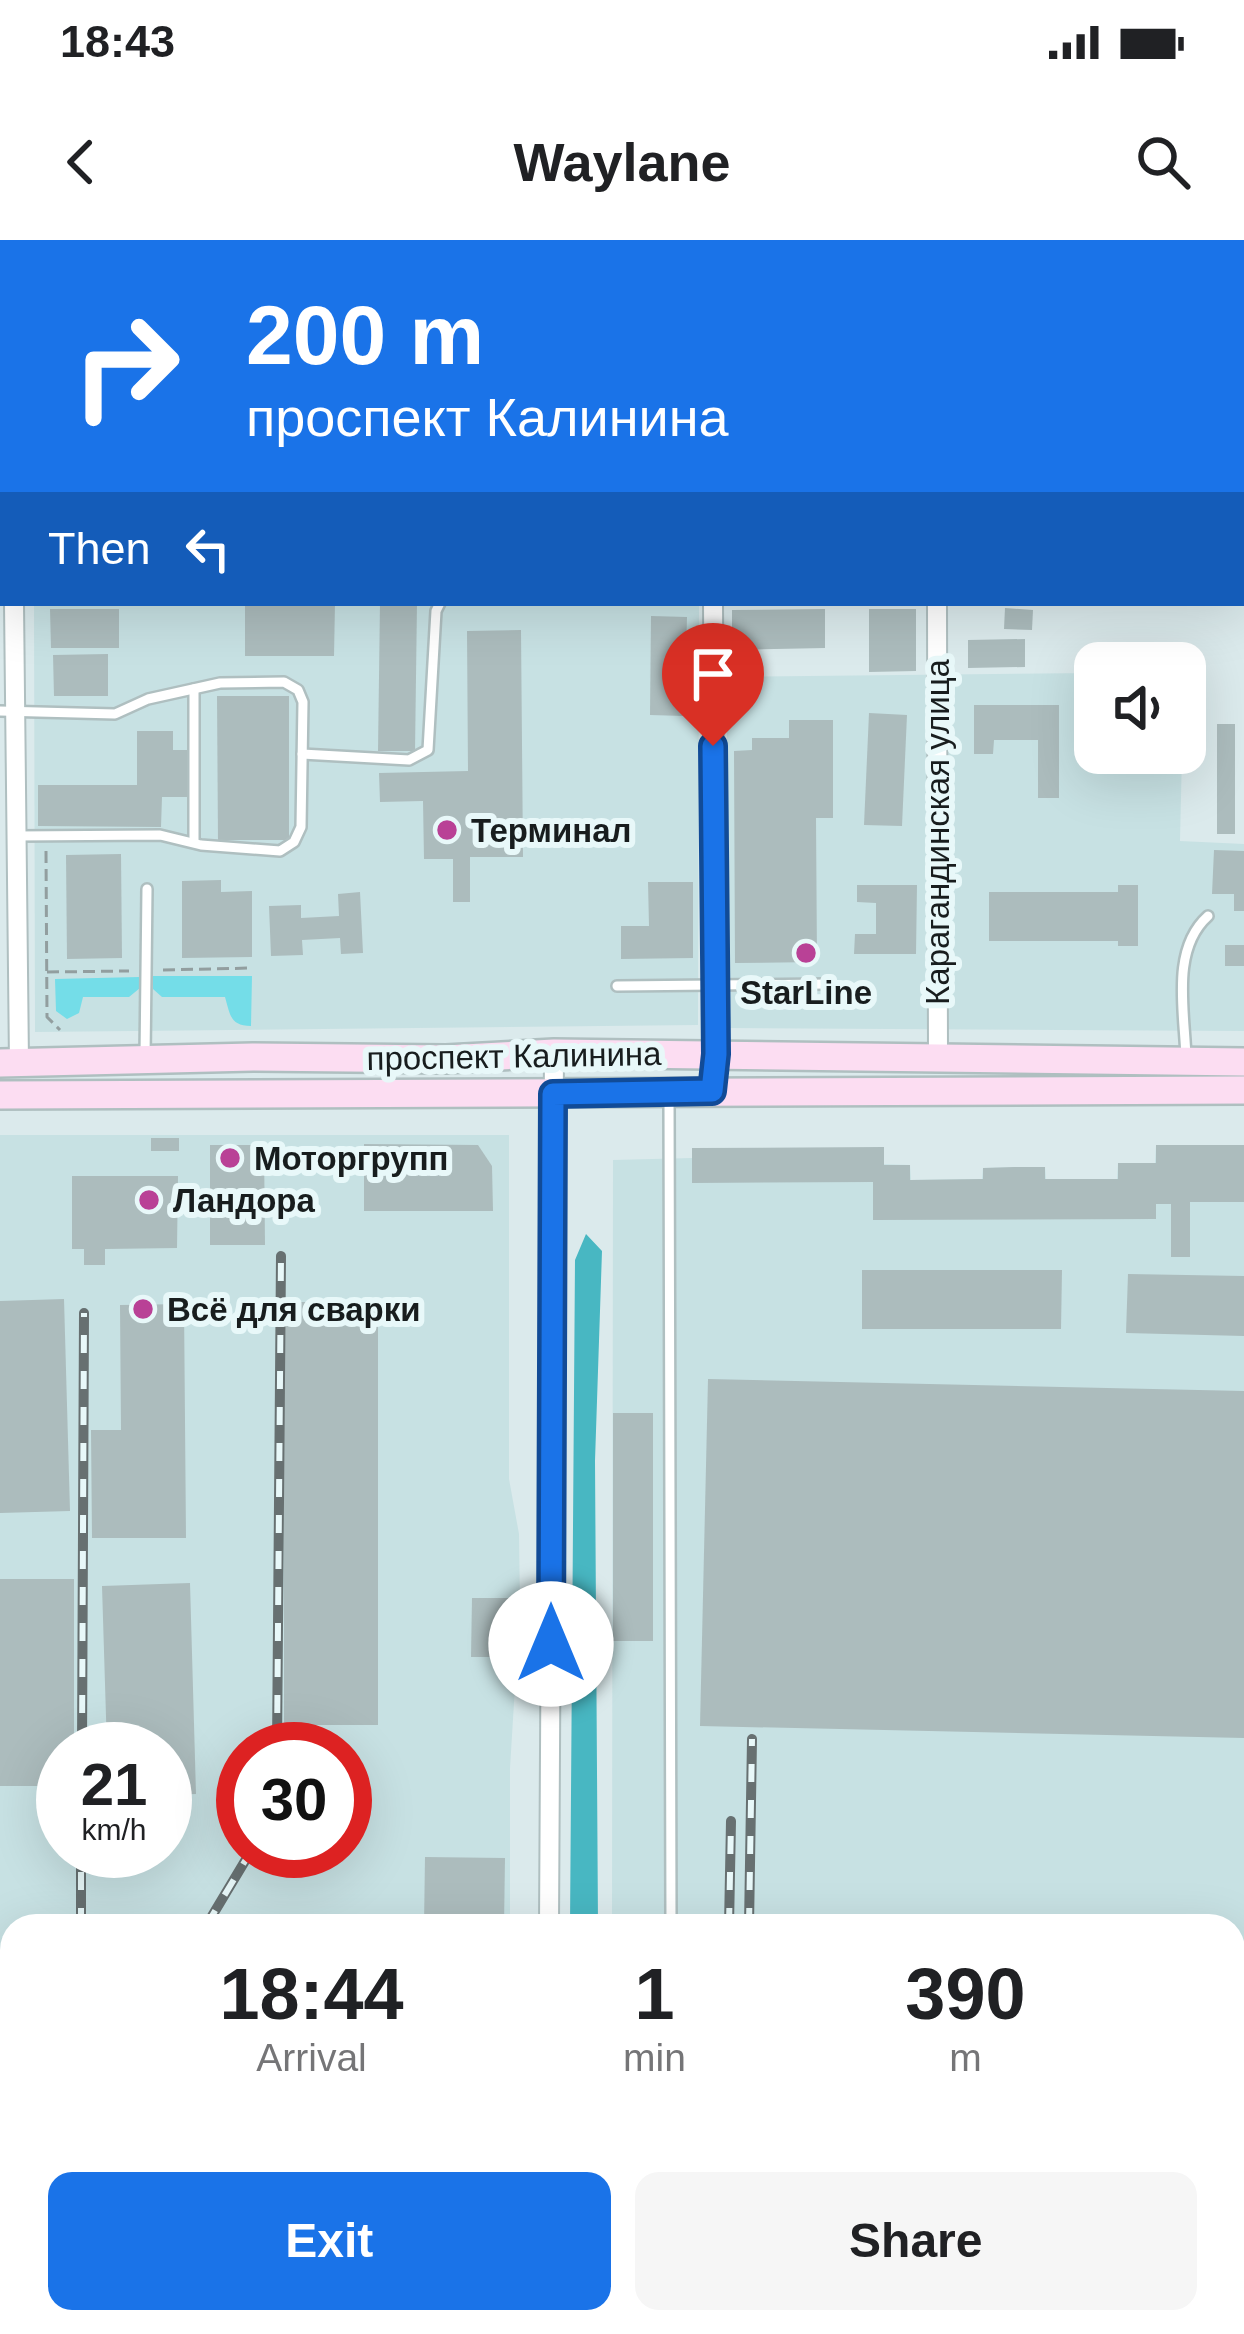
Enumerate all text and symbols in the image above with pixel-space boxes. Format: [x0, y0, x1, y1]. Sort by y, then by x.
text: 18:43 [60, 16, 175, 67]
icon: back [48, 129, 114, 195]
icon: search [1130, 129, 1196, 195]
text: Waylane [513, 132, 731, 192]
icon: right [48, 288, 204, 444]
text: 200 m [246, 288, 484, 382]
text: проспект Калинина [246, 387, 729, 447]
icon: left [175, 516, 241, 582]
text: Then [48, 523, 151, 574]
pin [662, 623, 764, 746]
icon: arrive [680, 641, 746, 707]
map controls [1074, 642, 1206, 774]
button: sound [1074, 642, 1206, 774]
street label: Карагандинская улица [919, 658, 956, 1005]
place label: Терминал [471, 812, 632, 849]
marker: Терминал [434, 817, 460, 843]
marker: StarLine [793, 940, 819, 966]
place label: StarLine [740, 974, 872, 1011]
street label: проспект Калинина [366, 1035, 662, 1077]
place label: Моторгрупп [254, 1140, 449, 1177]
marker: Моторгрупп [217, 1145, 243, 1171]
place label: Ландора [173, 1182, 316, 1219]
marker: Ландора [136, 1187, 162, 1213]
place label: Всё для сварки [167, 1291, 421, 1328]
marker: Всё для сварки [130, 1296, 156, 1322]
position arrow [488, 1581, 614, 1707]
speed limit sign: 30 [216, 1722, 372, 1878]
text: 21 [81, 1751, 147, 1818]
text: km/h [81, 1813, 147, 1846]
text: 18:44 [219, 1954, 404, 2034]
text: 1 [634, 1954, 675, 2034]
text: 390 [905, 1954, 1026, 2034]
text: Arrival [256, 2036, 367, 2079]
text: min [623, 2036, 686, 2079]
text: m [949, 2036, 982, 2079]
button: Exit [48, 2172, 611, 2310]
button: Share [635, 2172, 1197, 2310]

